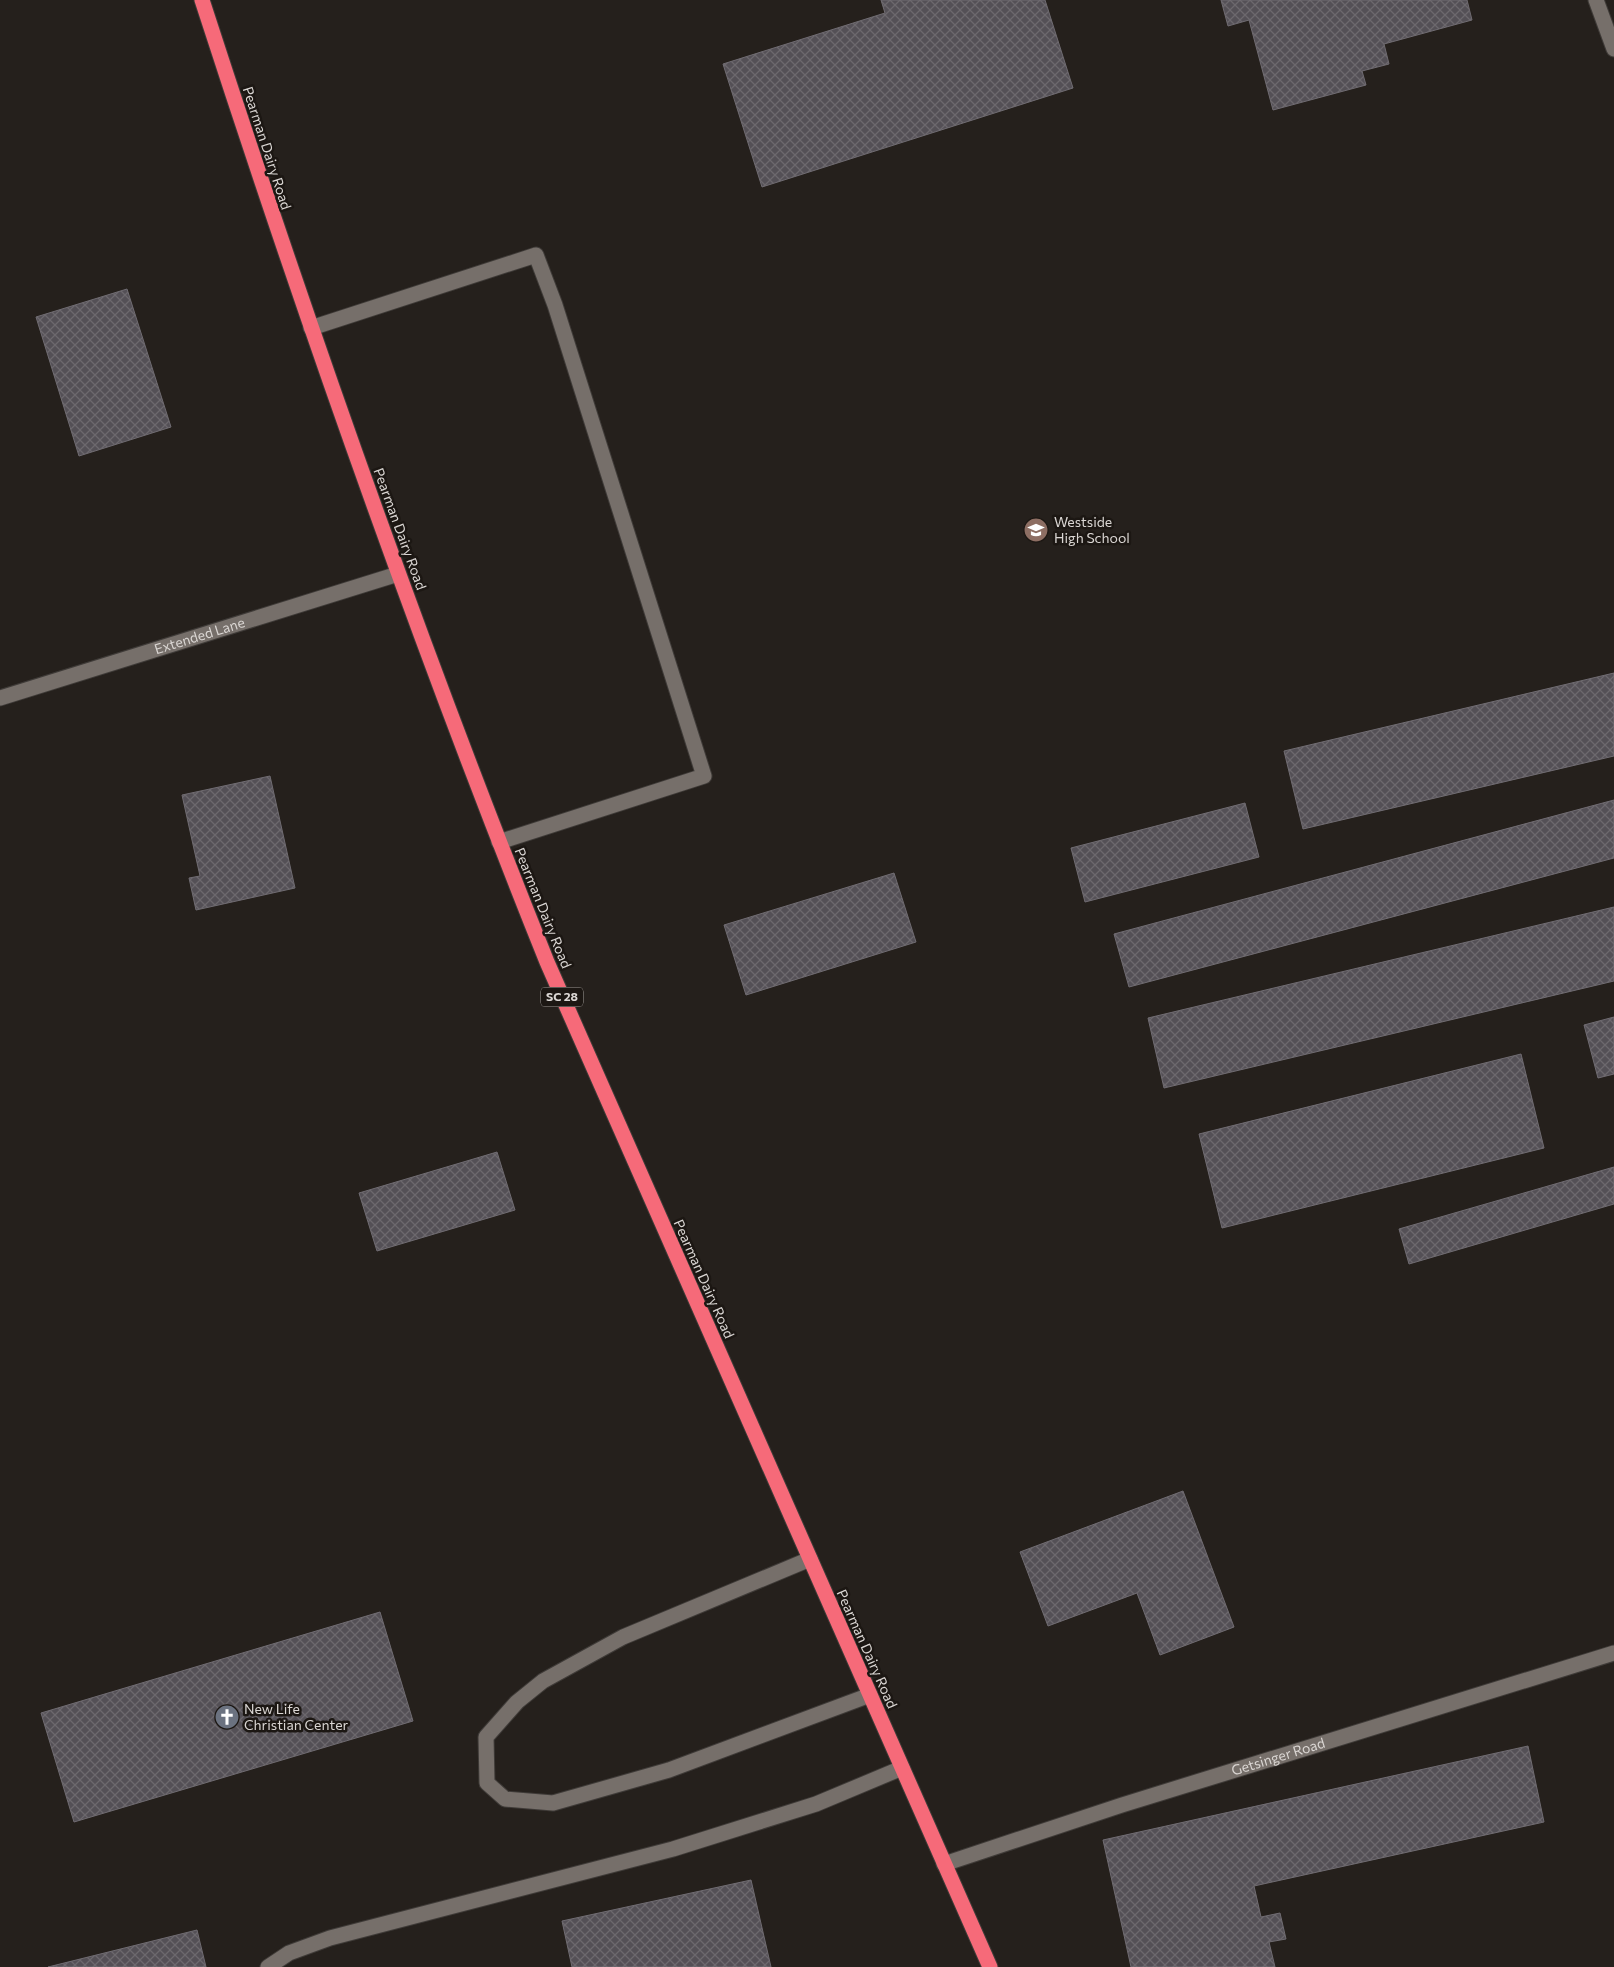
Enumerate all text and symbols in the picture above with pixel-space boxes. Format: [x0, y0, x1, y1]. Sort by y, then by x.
street label: Pearman Dairy Road [240, 84, 295, 212]
street label: Pearman Dairy Road [371, 466, 430, 592]
place label: Westside High School [1054, 513, 1130, 546]
school or university icon: Westside High School [1023, 517, 1049, 543]
street label: Extended Lane [152, 613, 247, 657]
street label: Pearman Dairy Road [512, 845, 575, 971]
road number: SC 28 [541, 988, 583, 1006]
street label: Pearman Dairy Road [671, 1217, 738, 1341]
street label: Pearman Dairy Road [834, 1587, 901, 1711]
place label: New Life Christian Center [244, 1700, 349, 1733]
church icon: New Life Christian Center [214, 1704, 240, 1730]
street label: Getsinger Road [1229, 1734, 1327, 1779]

